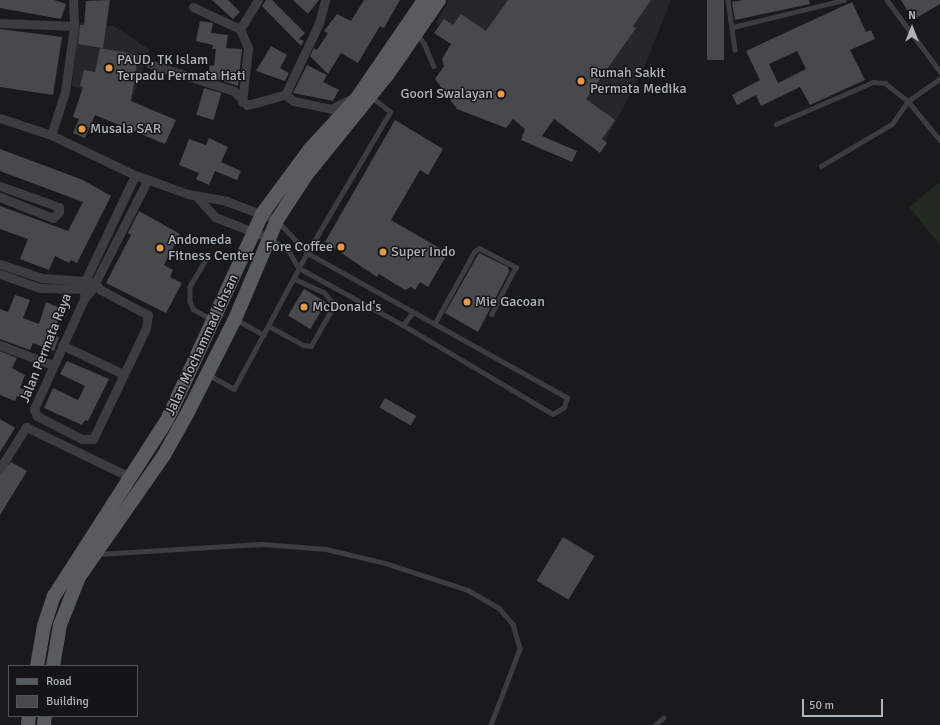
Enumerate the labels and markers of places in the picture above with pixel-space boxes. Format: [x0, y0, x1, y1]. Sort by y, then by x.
place label: PAUD, TK Islam Terpadu Permata Hati [117, 52, 246, 84]
marker: PAUD, TK Islam Terpadu Permata Hati [104, 63, 114, 73]
place label: Rumah Sakit Permata Medika [590, 65, 686, 98]
marker: Rumah Sakit Permata Medika [575, 75, 587, 87]
place label: Goori Swalayan [400, 86, 493, 102]
marker: Goori Swalayan [496, 89, 506, 99]
place label: Musala SAR [90, 121, 161, 137]
marker: Musala SAR [77, 124, 87, 134]
place label: Andomeda Fitness Center [168, 232, 254, 264]
place label: Fore Coffee [265, 239, 333, 255]
marker: Fore Coffee [336, 242, 346, 252]
marker: Andomeda Fitness Center [155, 243, 165, 253]
place label: Super Indo [391, 244, 456, 260]
marker: Super Indo [378, 247, 388, 257]
place label: Mie Gacoan [475, 294, 545, 310]
marker: Mie Gacoan [462, 297, 472, 307]
place label: McDonald's [312, 299, 381, 315]
marker: McDonald's [299, 302, 309, 312]

